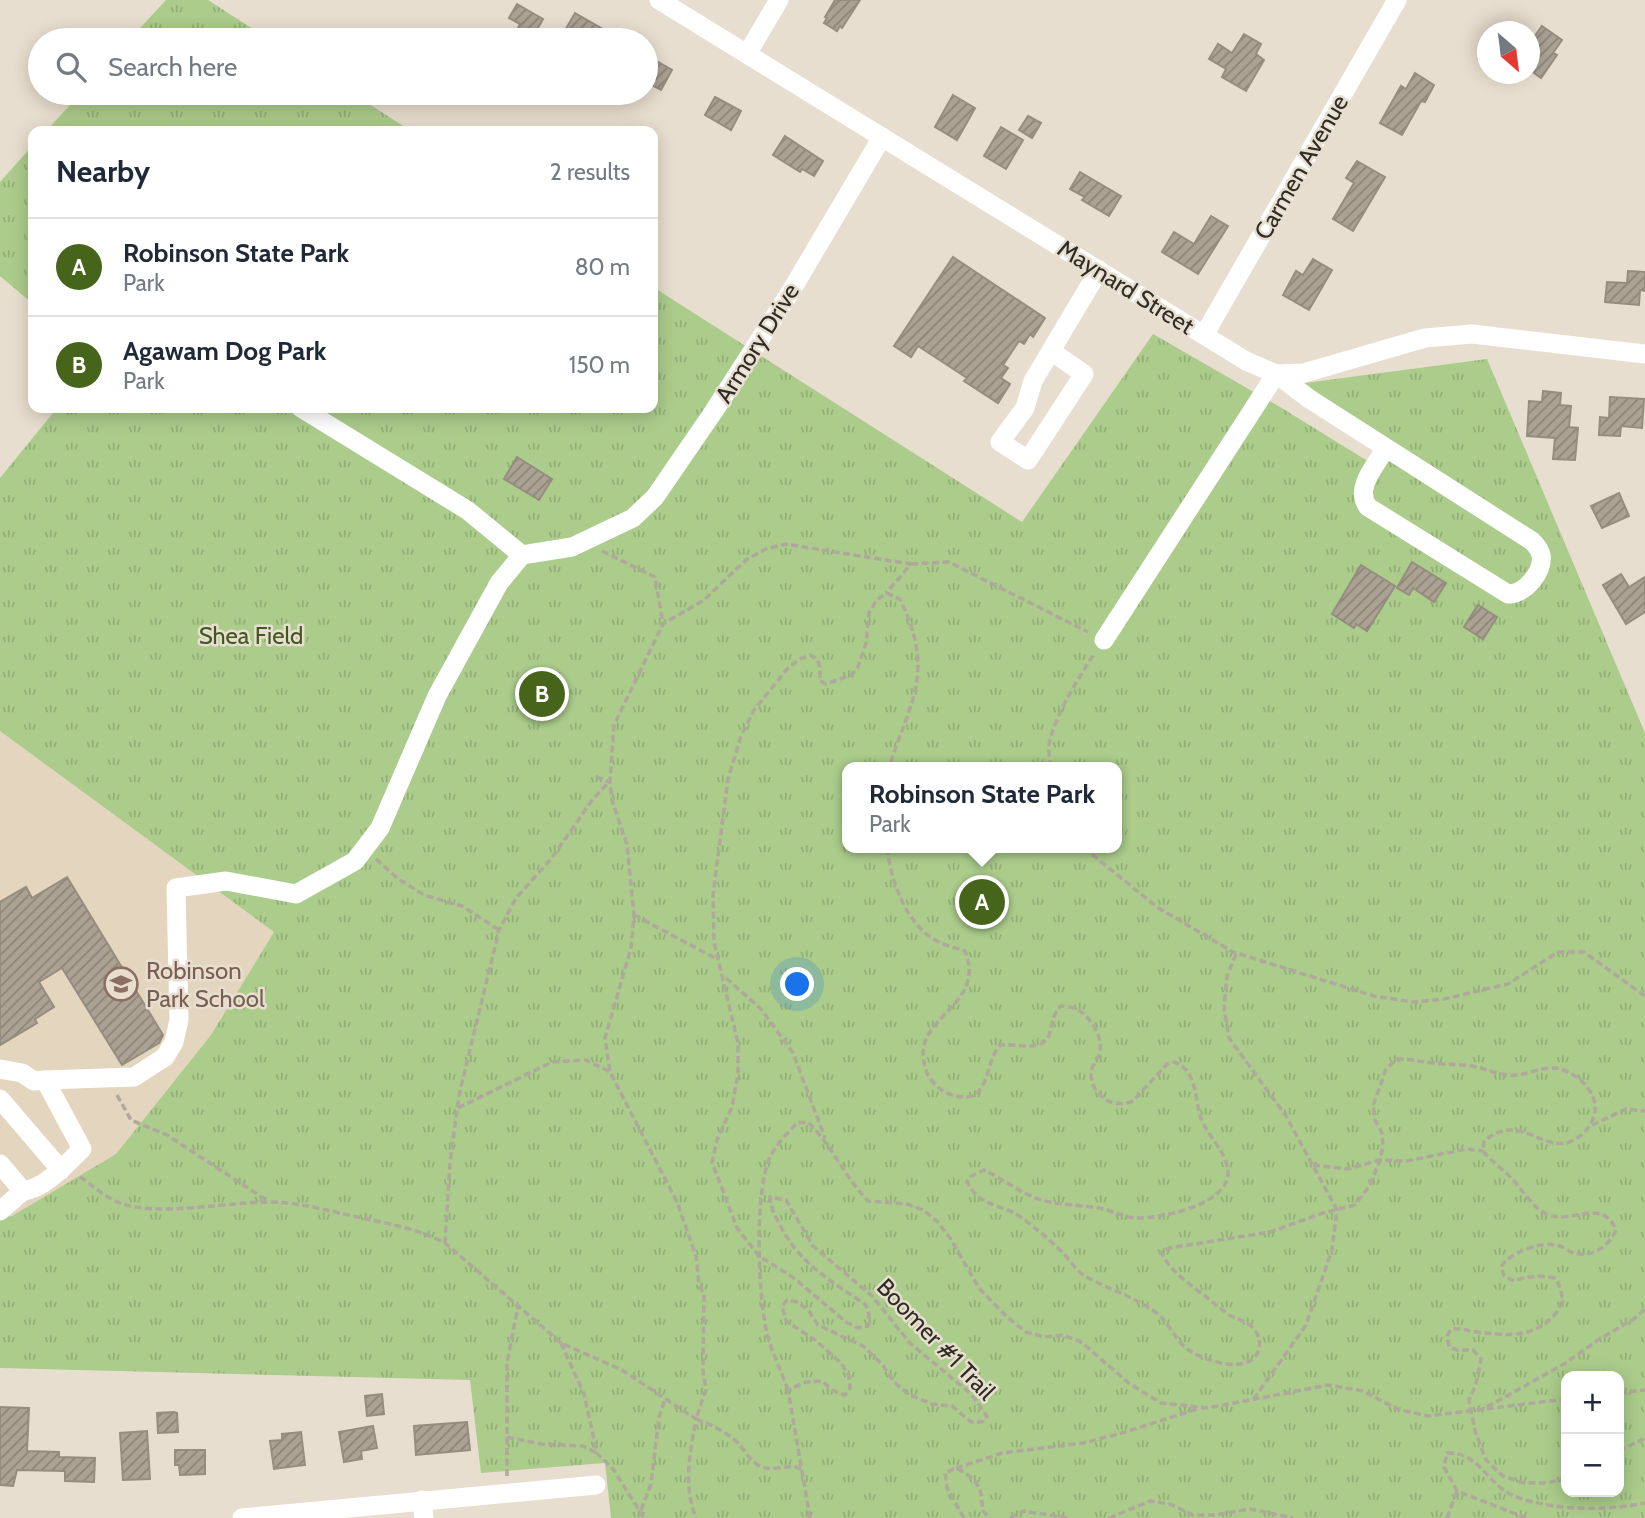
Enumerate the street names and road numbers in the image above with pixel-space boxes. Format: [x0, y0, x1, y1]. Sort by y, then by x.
street label: Carmen Avenue [1248, 90, 1354, 244]
street label: Maynard Street [1053, 234, 1199, 340]
street label: Armory Drive [709, 278, 805, 408]
street label: Boomer #1 Trail [871, 1272, 1001, 1406]

